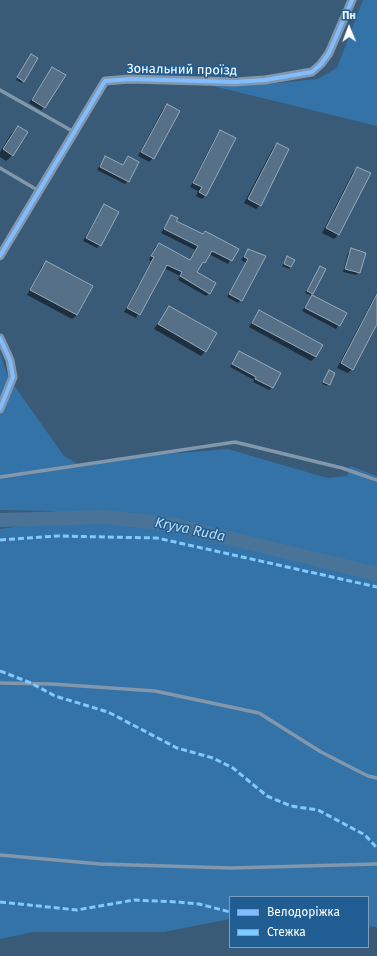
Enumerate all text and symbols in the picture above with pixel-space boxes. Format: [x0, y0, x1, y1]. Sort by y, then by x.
north arrow [329, 8, 369, 48]
text: Пн [342, 9, 356, 22]
street label: Зональний проїзд [127, 61, 237, 79]
water label: Kryva Ruda [153, 514, 227, 546]
legend [229, 896, 369, 948]
text: Велодоріжка [267, 905, 340, 919]
text: Стежка [267, 925, 306, 939]

